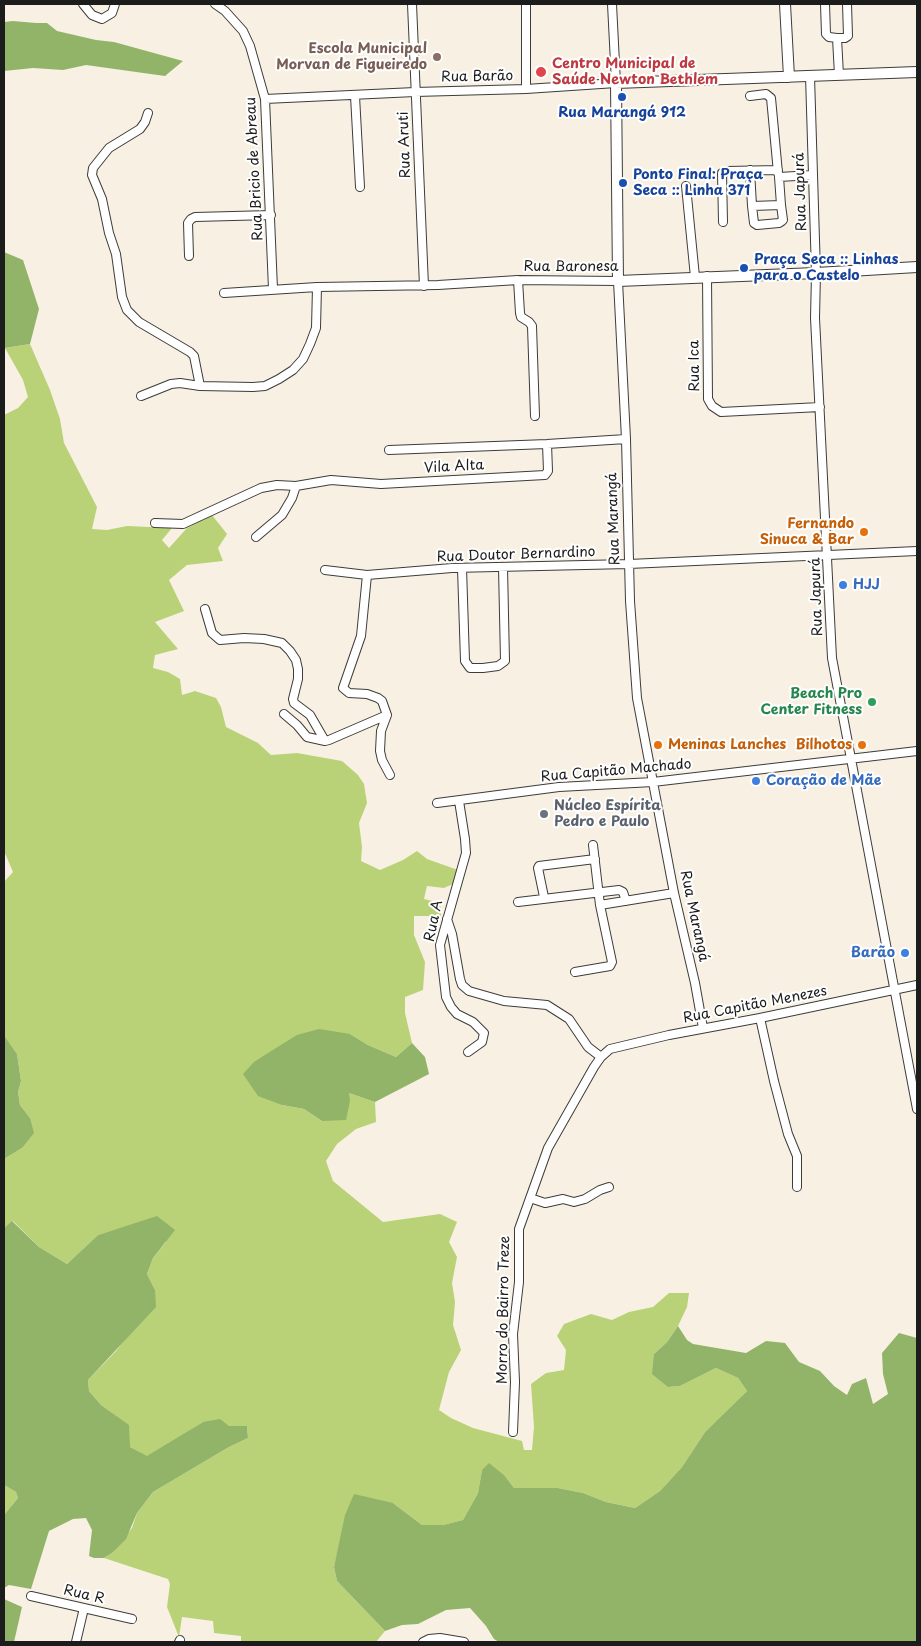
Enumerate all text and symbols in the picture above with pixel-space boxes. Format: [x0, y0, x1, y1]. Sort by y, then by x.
place label: Escola Municipal Morvan de Figueiredo [276, 41, 427, 74]
marker: Escola Municipal Morvan de Figueiredo [431, 51, 443, 63]
place label: Centro Municipal de Saúde Newton Bethlem [552, 56, 718, 88]
marker: Centro Municipal de Saúde Newton Bethlem [534, 65, 548, 79]
street label: Rua Barão [441, 68, 513, 86]
marker: Rua Marangá 912 [616, 91, 628, 103]
street label: Rua Bricio de Abreau [243, 97, 267, 241]
place label: Rua Marangá 912 [558, 105, 686, 121]
street label: Rua Aruti [395, 111, 415, 179]
street label: Rua Japurá [791, 152, 811, 232]
place label: Ponto Final: Praça Seca :: Linha 371 [633, 167, 763, 200]
marker: Ponto Final: Praça Seca :: Linha 371 [617, 177, 629, 189]
place label: Praça Seca :: Linhas para o Castelo [754, 252, 899, 284]
street label: Rua Baronesa [523, 259, 619, 275]
marker: Praça Seca :: Linhas para o Castelo [738, 262, 750, 274]
street label: Rua Ica [686, 340, 704, 392]
street label: Vila Alta [424, 457, 484, 477]
street label: Rua Marangá [604, 472, 624, 566]
place label: Fernando Sinuca & Bar [760, 516, 854, 548]
marker: Fernando Sinuca & Bar [858, 526, 870, 538]
street label: Rua Doutor Bernardino [436, 544, 596, 566]
street label: Rua Japurá [807, 557, 827, 637]
place label: HJJ [853, 577, 880, 593]
marker: HJJ [837, 579, 849, 591]
place label: Beach Pro Center Fitness [760, 686, 862, 719]
marker: Beach Pro Center Fitness [866, 696, 878, 708]
place label: Meninas Lanches [668, 737, 786, 753]
place label: Bilhotos [795, 737, 852, 753]
marker: Meninas Lanches [652, 739, 664, 751]
marker: Bilhotos [856, 739, 868, 751]
street label: Rua Capitão Machado [540, 756, 692, 786]
place label: Coração de Mãe [766, 773, 881, 789]
marker: Coração de Mãe [750, 775, 762, 787]
place label: Núcleo Espírita Pedro e Paulo [554, 798, 661, 830]
marker: Núcleo Espírita Pedro e Paulo [538, 808, 550, 820]
street label: Rua Marangá [676, 869, 712, 963]
street label: Rua A [421, 899, 447, 943]
place label: Barão [851, 945, 895, 961]
marker: Barão [899, 947, 911, 959]
street label: Rua Capitão Menezes [682, 983, 828, 1027]
street label: Morro do Bairro Treze [494, 1236, 514, 1384]
street label: Rua R [62, 1582, 106, 1608]

